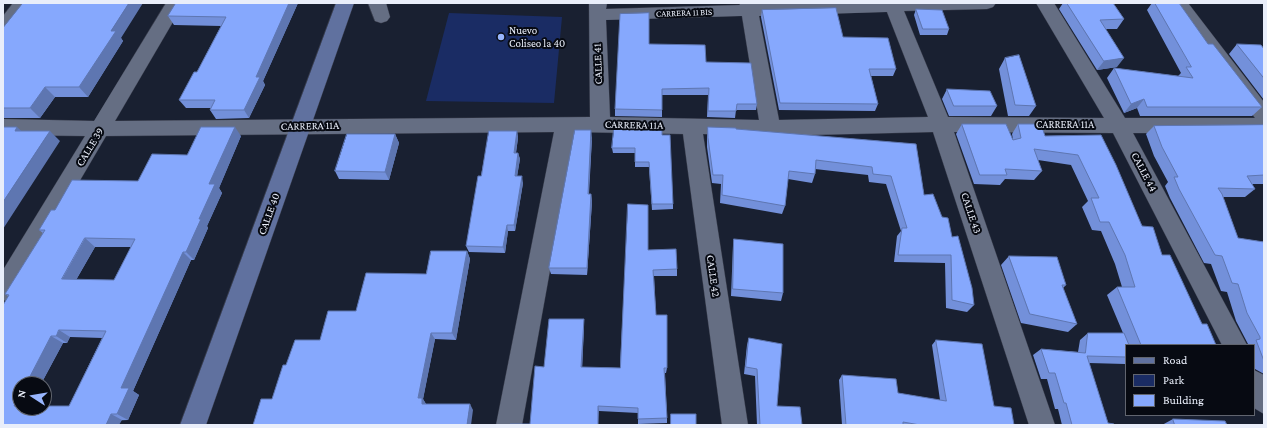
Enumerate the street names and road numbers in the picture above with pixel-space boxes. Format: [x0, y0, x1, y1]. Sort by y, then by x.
street label: CARRERA 11 BIS [656, 7, 712, 19]
street label: CALLE 41 [591, 43, 605, 85]
street label: CARRERA 11A [605, 118, 663, 132]
street label: CARRERA 11A [1036, 118, 1094, 132]
street label: CARRERA 11A [281, 119, 339, 133]
street label: CALLE 39 [73, 125, 107, 169]
street label: CALLE 44 [1128, 150, 1160, 194]
street label: CALLE 40 [255, 191, 283, 237]
street label: CALLE 43 [958, 191, 984, 235]
street label: CALLE 42 [704, 254, 722, 298]

